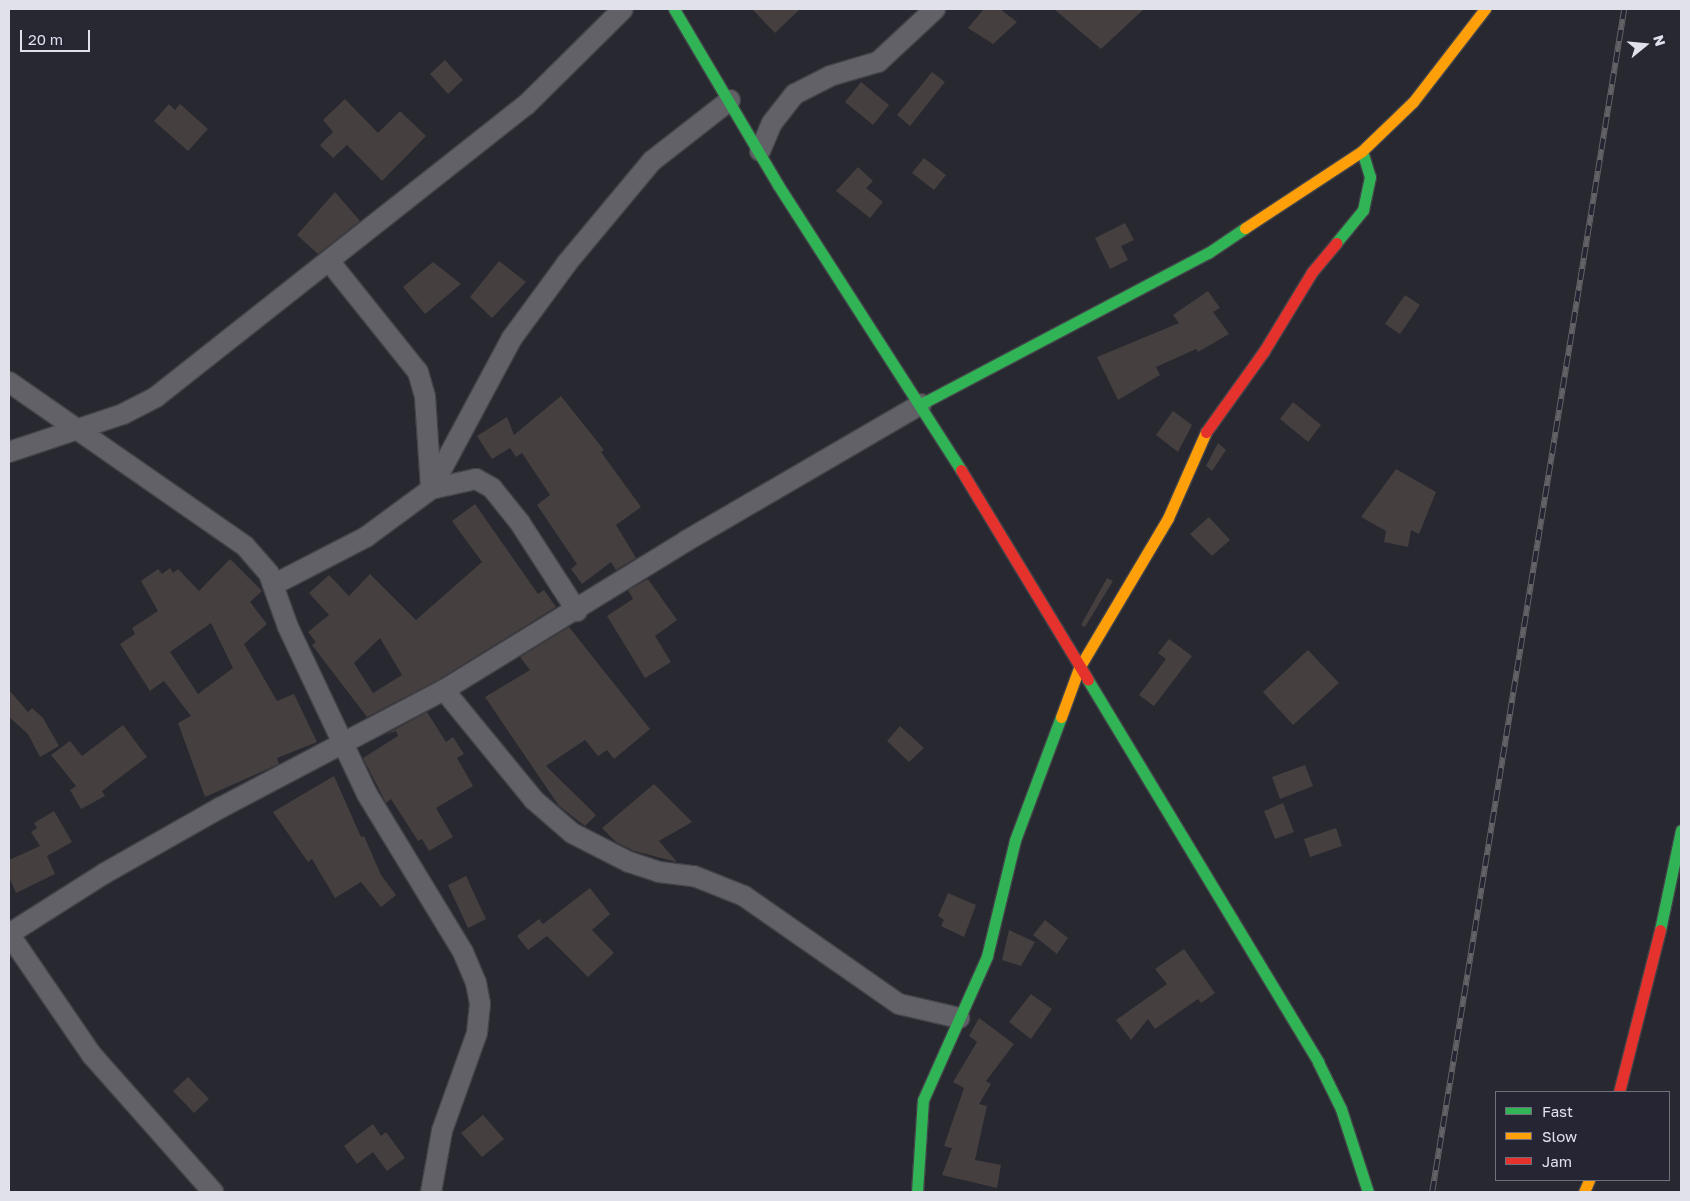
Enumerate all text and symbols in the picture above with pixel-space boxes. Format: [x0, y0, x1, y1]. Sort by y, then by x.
scale bar [22, 20, 92, 52]
north arrow [1620, 20, 1670, 70]
text: 20 m [28, 30, 63, 48]
text: N [1650, 33, 1670, 48]
legend [1495, 1091, 1670, 1181]
text: Fast [1542, 1102, 1573, 1120]
text: Slow [1542, 1127, 1577, 1145]
text: Jam [1542, 1152, 1572, 1170]

